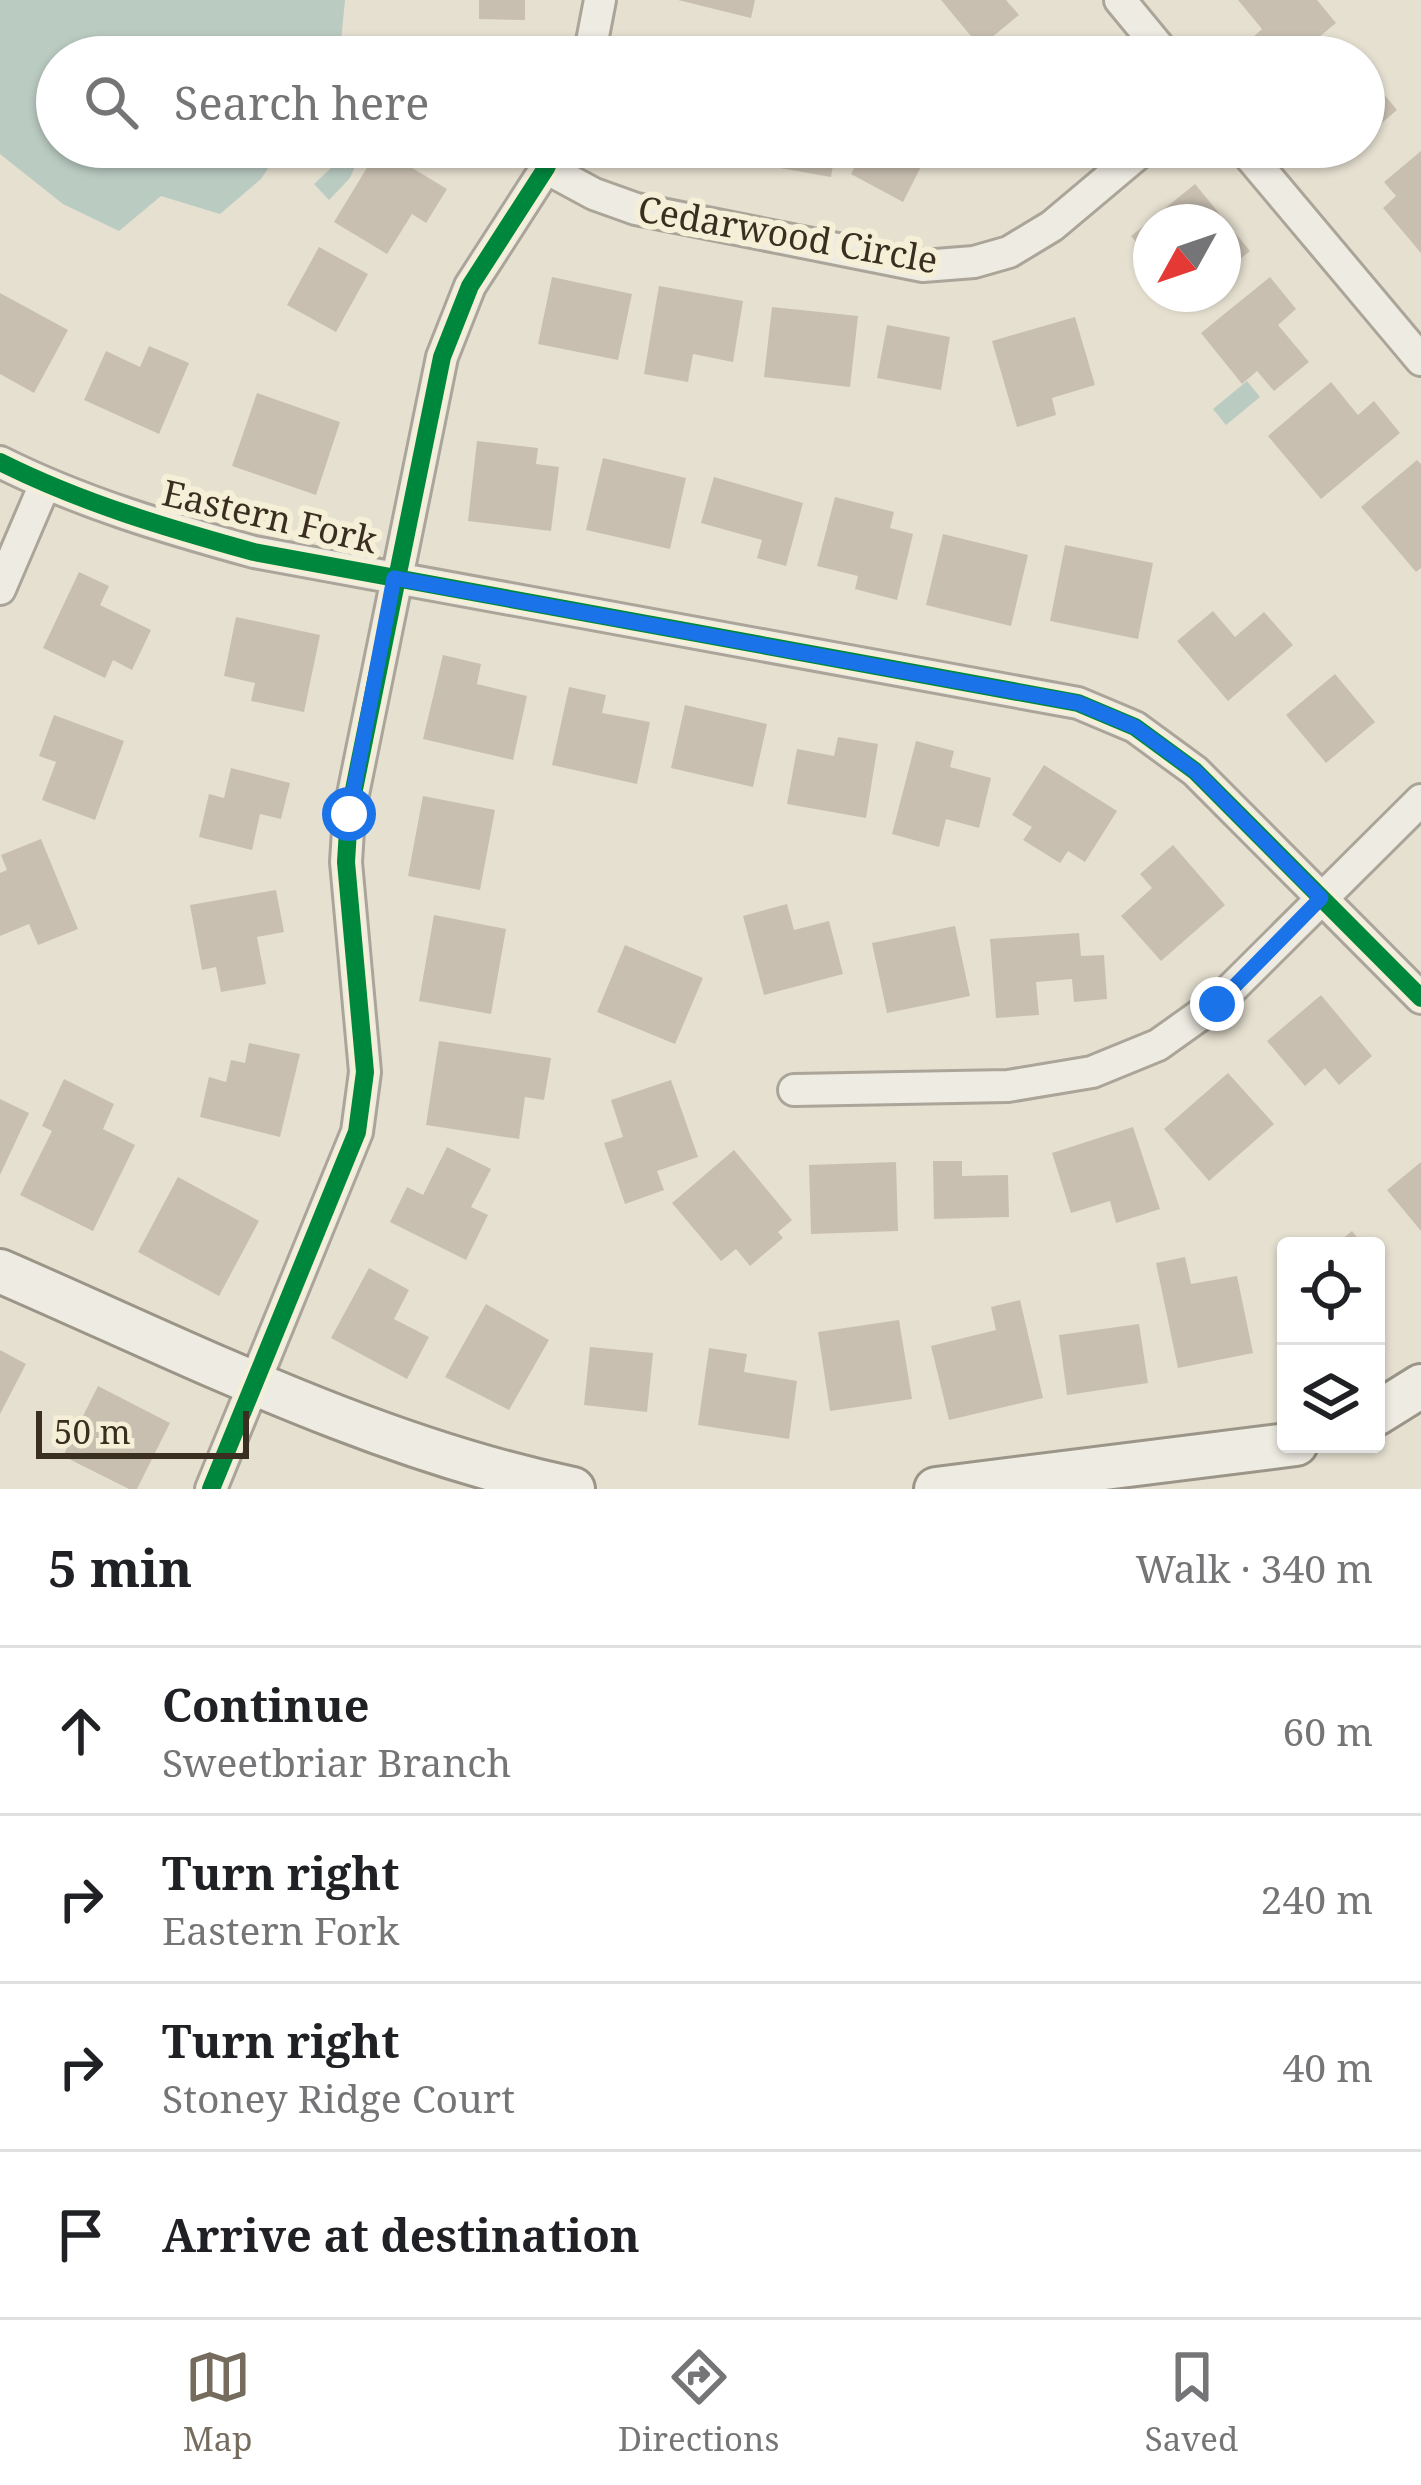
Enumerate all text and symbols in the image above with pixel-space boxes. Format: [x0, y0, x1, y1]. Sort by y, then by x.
search box [36, 36, 1385, 168]
icon: search [78, 69, 144, 135]
text: Search here [174, 72, 429, 133]
street label: Cedarwood Circle [634, 184, 942, 284]
north arrow [1133, 204, 1241, 312]
street label: Eastern Fork [158, 467, 383, 565]
route start [322, 787, 376, 841]
route end [1190, 977, 1244, 1031]
map controls [1277, 1237, 1385, 1453]
button: locate [1277, 1237, 1385, 1345]
button: layers [1277, 1345, 1385, 1453]
scale bar [36, 1405, 249, 1458]
text: 50 m [54, 1409, 131, 1454]
text: 5 min [48, 1532, 192, 1602]
text: Walk · 340 m [1136, 1541, 1373, 1594]
text: Continue [162, 1674, 370, 1735]
icon: ahead [48, 1698, 114, 1764]
text: 60 m [1282, 1704, 1373, 1757]
text: Sweetbriar Branch [162, 1735, 511, 1788]
text: Turn right [162, 1842, 399, 1903]
icon: right [48, 1866, 114, 1932]
text: 240 m [1261, 1872, 1373, 1925]
text: Eastern Fork [162, 1903, 399, 1956]
text: Turn right [162, 2010, 399, 2071]
icon: right [48, 2034, 114, 2100]
text: 40 m [1282, 2040, 1373, 2093]
text: Stoney Ridge Court [162, 2071, 515, 2124]
icon: arrive [48, 2202, 114, 2268]
text: Arrive at destination [162, 2204, 640, 2265]
tab: Map [183, 2344, 253, 2461]
tab: Directions [618, 2344, 779, 2461]
tab: Saved [1145, 2344, 1238, 2461]

